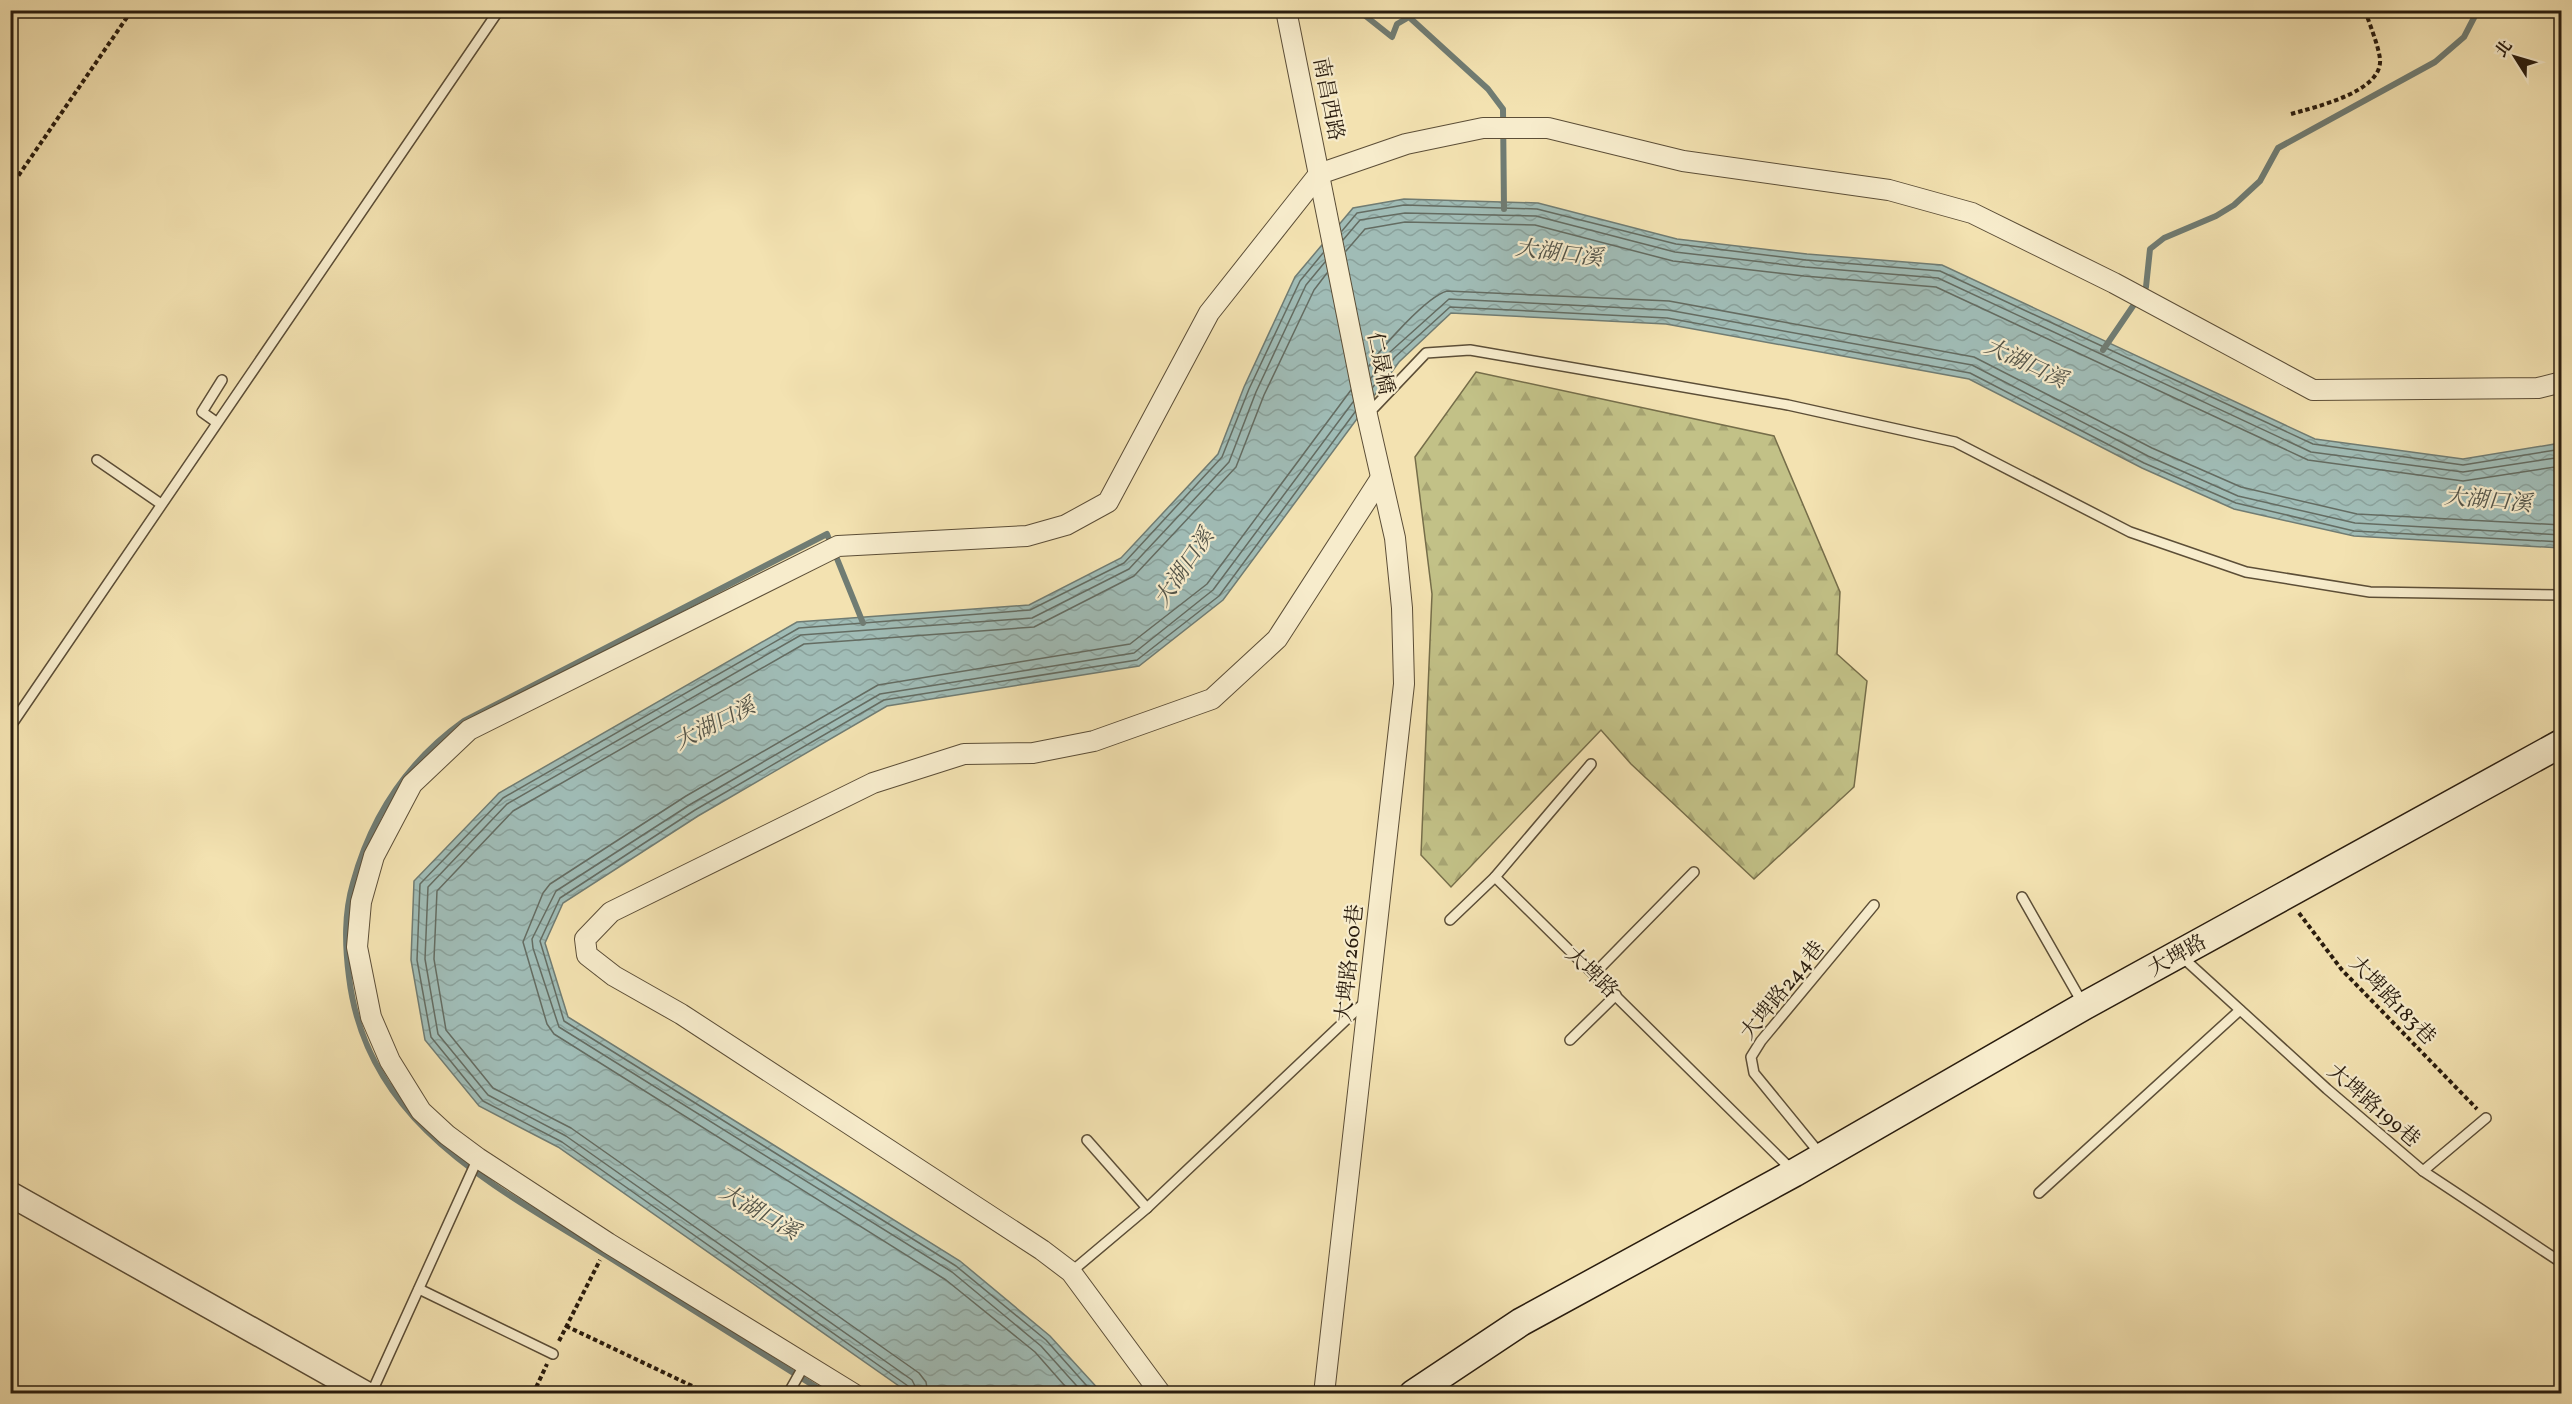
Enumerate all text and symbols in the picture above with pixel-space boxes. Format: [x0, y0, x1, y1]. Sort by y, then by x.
north arrow [2485, 27, 2545, 87]
text: 北 [2491, 36, 2518, 62]
street label: 南昌西路 [1305, 55, 1350, 143]
water label: 大湖口溪 [1513, 234, 1606, 275]
street label: 仁晟橋 [1359, 330, 1400, 397]
water label: 大湖口溪 [1979, 332, 2073, 398]
water label: 大湖口溪 [2443, 482, 2535, 521]
water label: 大湖口溪 [1148, 522, 1224, 614]
water label: 大湖口溪 [669, 691, 763, 759]
street label: 大埤路260巷 [1330, 903, 1371, 1024]
street label: 大埤路 [2143, 928, 2212, 984]
street label: 大埤路244巷 [1734, 935, 1832, 1047]
street label: 大埤路 [1558, 941, 1624, 1005]
street label: 大埤路183巷 [2342, 950, 2442, 1052]
street label: 大埤路199巷 [2320, 1058, 2426, 1155]
water label: 大湖口溪 [713, 1178, 806, 1250]

